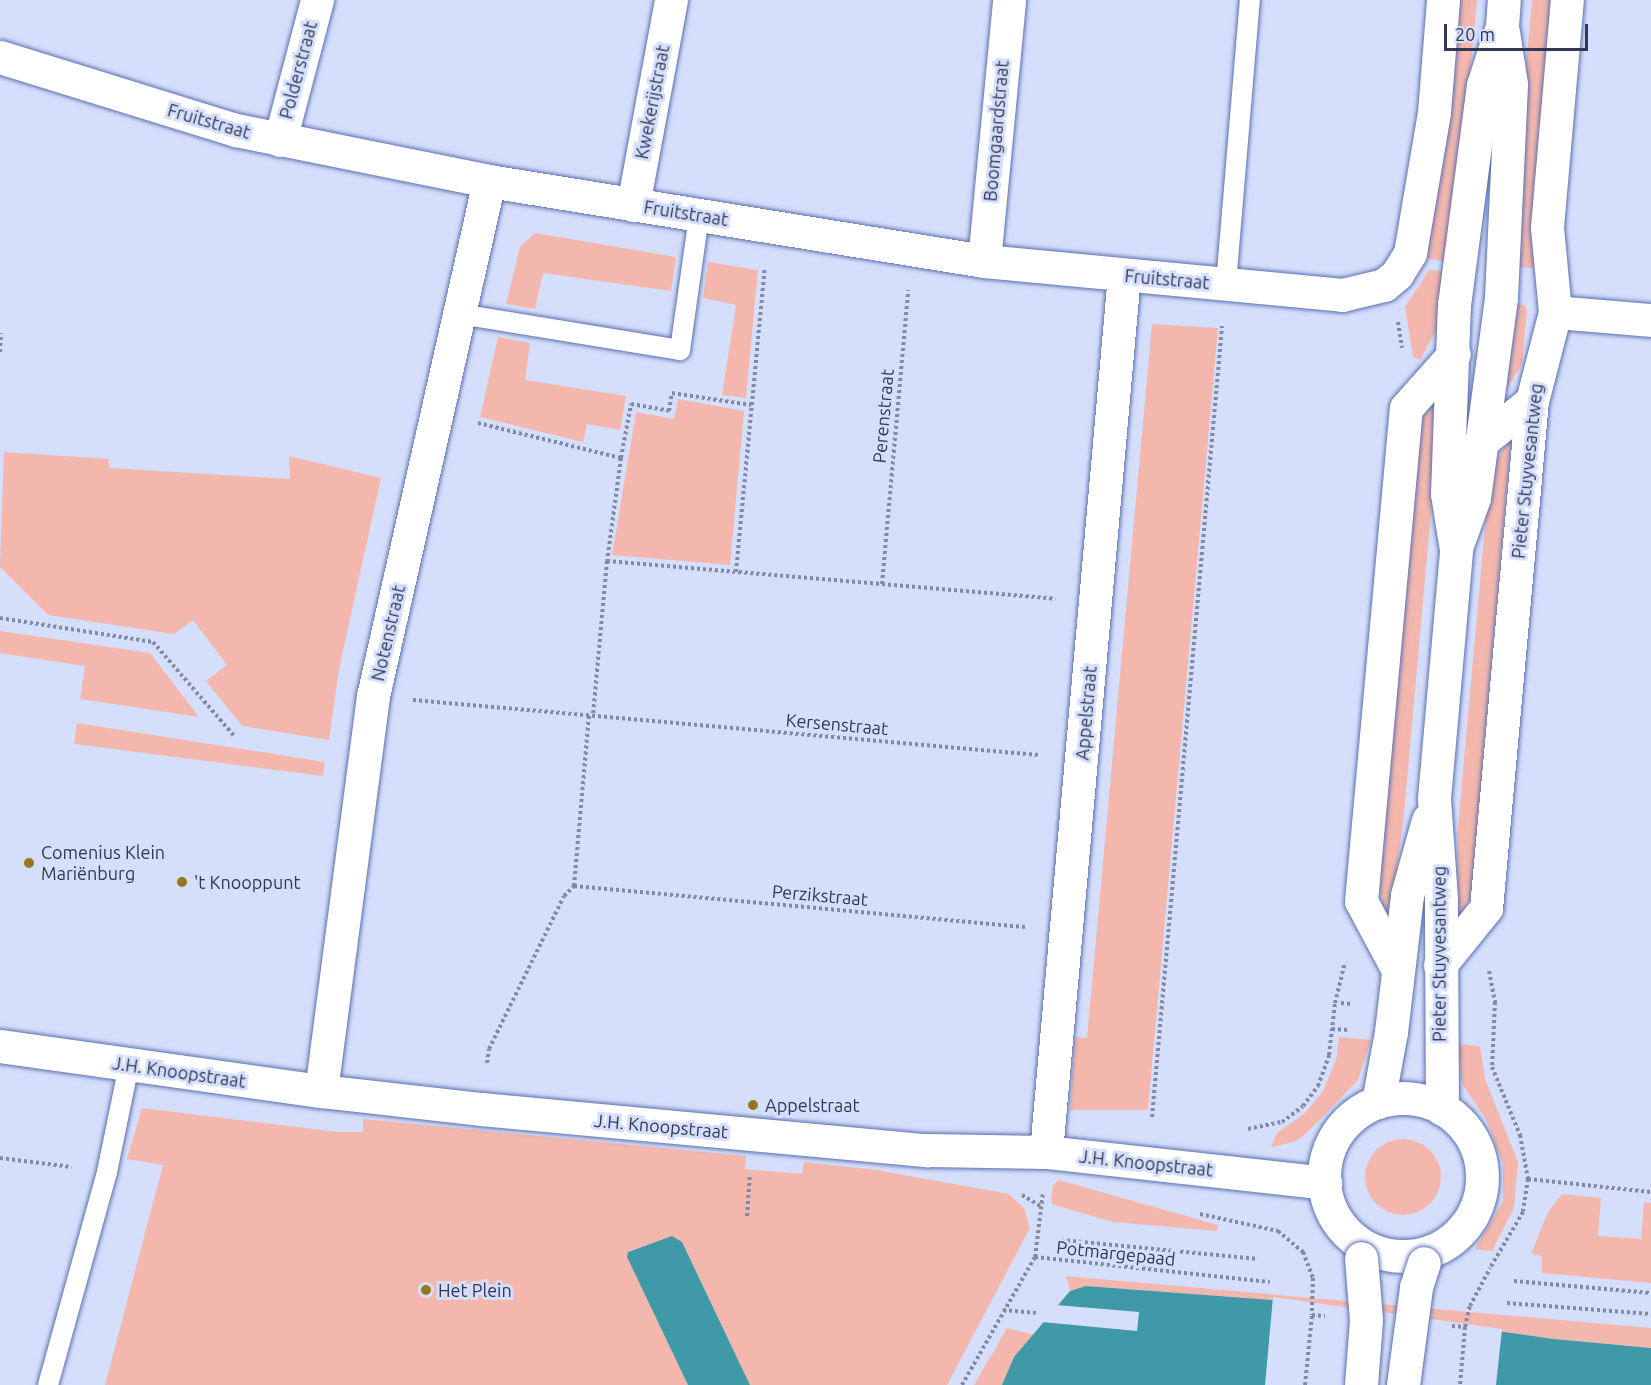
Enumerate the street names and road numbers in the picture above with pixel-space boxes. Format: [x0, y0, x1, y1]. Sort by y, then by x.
street label: Polderstraat [275, 19, 321, 121]
street label: Kwekerijstraat [630, 43, 674, 161]
street label: Boomgaardstraat [979, 60, 1013, 202]
street label: Fruitstraat [165, 99, 253, 143]
street label: Fruitstraat [642, 196, 730, 230]
street label: Fruitstraat [1124, 265, 1210, 293]
street label: Perenstraat [868, 368, 898, 464]
street label: Pieter Stuyvesantweg [1507, 382, 1547, 560]
street label: Notenstraat [366, 583, 410, 683]
street label: Appelstraat [1071, 665, 1101, 761]
street label: Kersenstraat [785, 709, 889, 739]
street label: Pieter Stuyvesantweg [1428, 866, 1450, 1042]
street label: Perzikstraat [771, 880, 869, 910]
street label: J.H. Knoopstraat [111, 1052, 247, 1092]
street label: J.H. Knoopstraat [593, 1109, 729, 1143]
street label: J.H. Knoopstraat [1078, 1145, 1214, 1181]
street label: Potmargepaad [1055, 1236, 1177, 1270]

